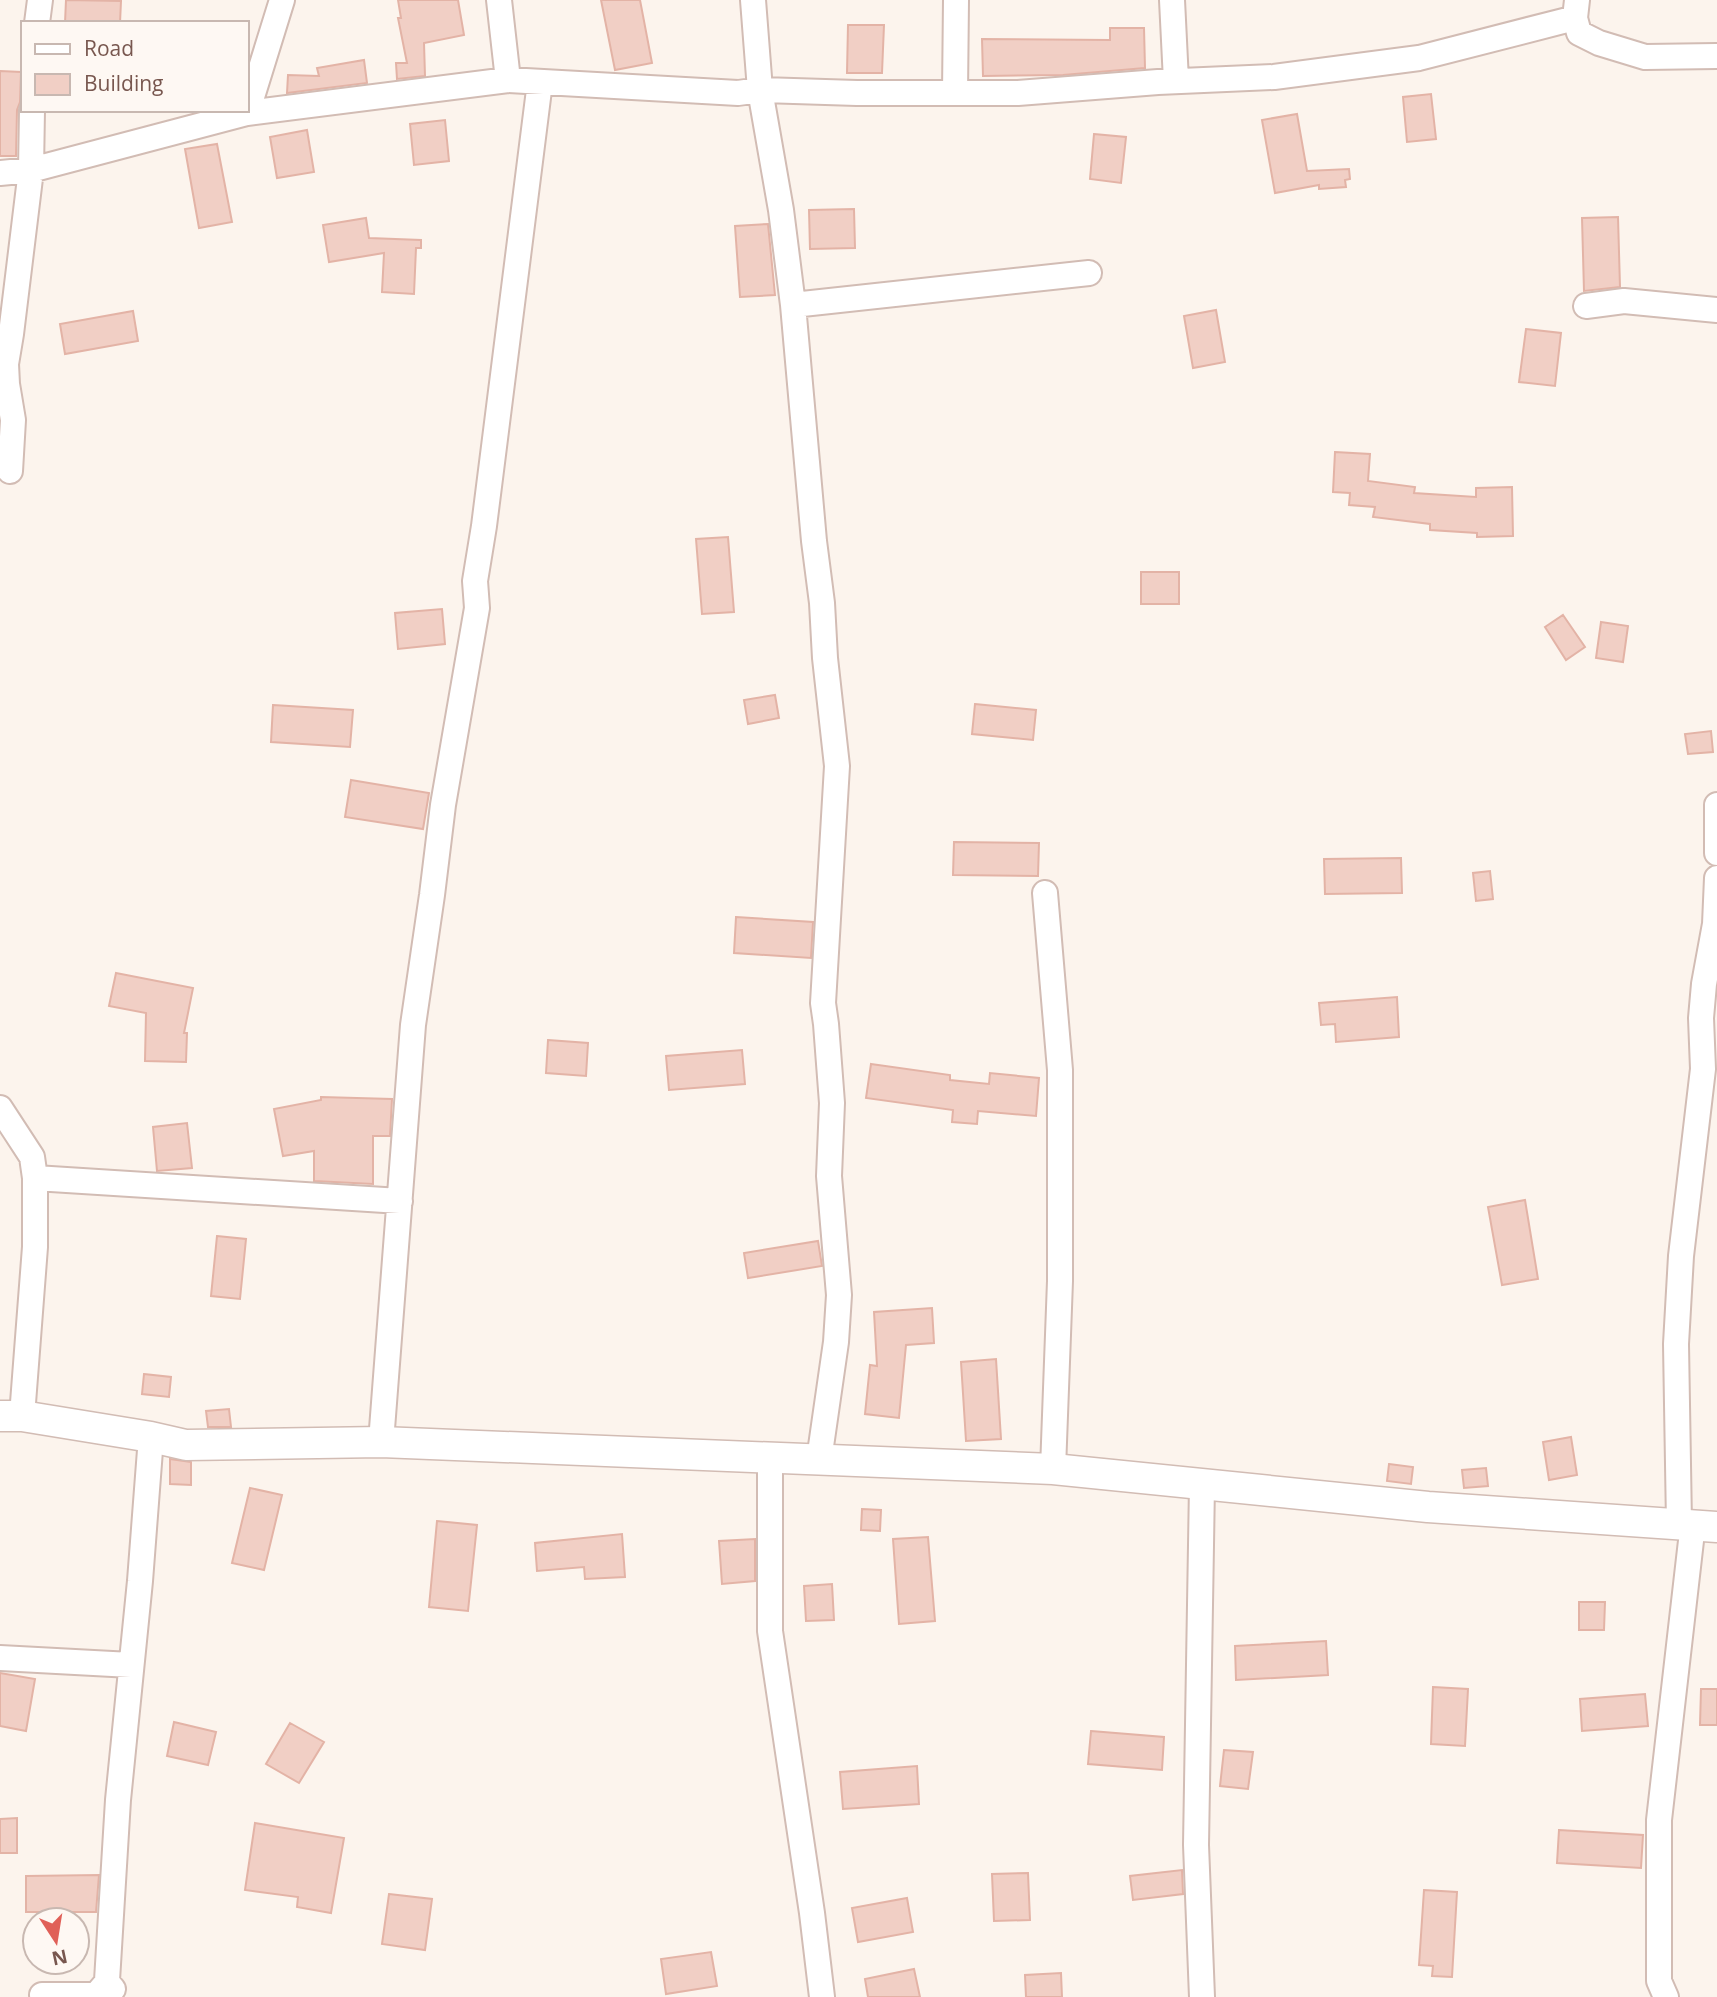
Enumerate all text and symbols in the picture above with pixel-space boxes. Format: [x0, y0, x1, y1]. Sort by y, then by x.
legend [21, 21, 248, 112]
text: Road [84, 34, 134, 62]
text: Building [84, 69, 163, 97]
north arrow [21, 1906, 91, 1976]
text: N [49, 1943, 70, 1972]

